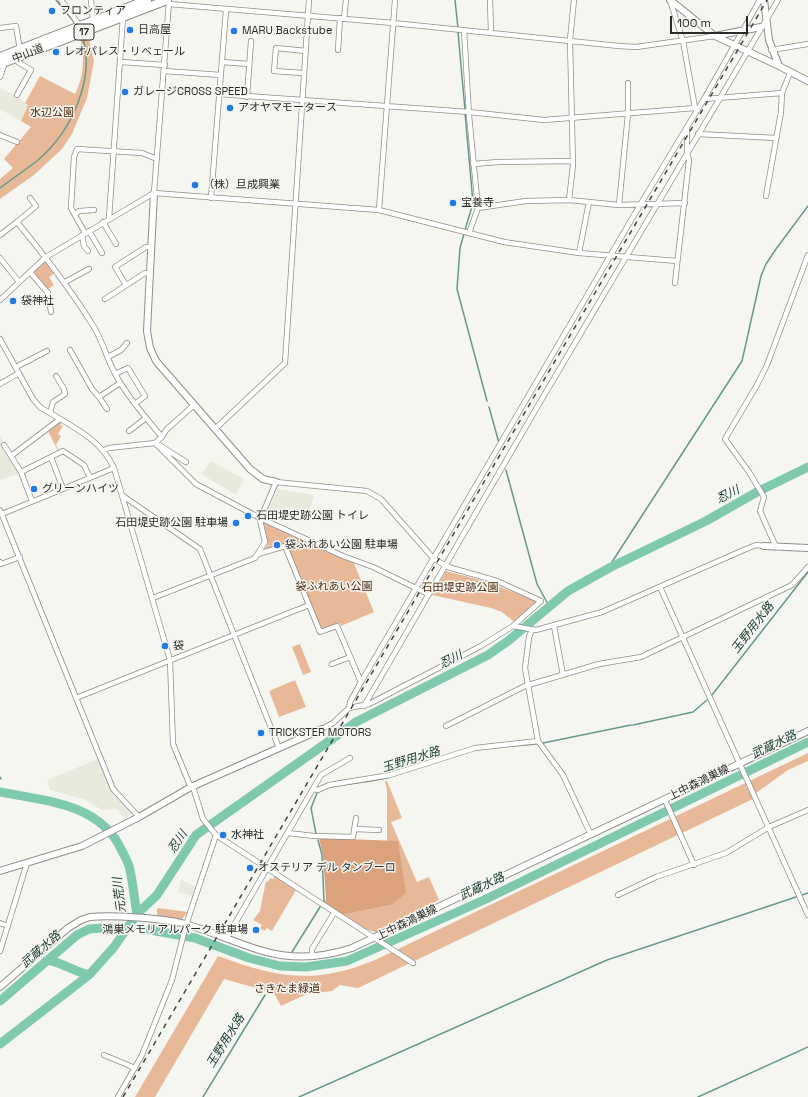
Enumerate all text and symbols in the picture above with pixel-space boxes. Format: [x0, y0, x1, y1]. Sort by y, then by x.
place label: フロンティア [60, 4, 126, 18]
marker: フロンティア [47, 6, 57, 16]
scale bar [672, 8, 750, 34]
text: 100 m [677, 15, 711, 31]
place label: 日高屋 [138, 23, 171, 37]
road number: 17 [74, 24, 94, 40]
place label: MARU Backstube [242, 24, 332, 38]
marker: 日高屋 [125, 25, 135, 35]
marker: MARU Backstube [229, 26, 239, 36]
street label: 中山道 [10, 42, 46, 66]
place label: レオパレス・リベェール [64, 45, 185, 59]
marker: レオパレス・リベェール [51, 47, 61, 57]
place label: ガレージCROSS SPEED [133, 85, 248, 99]
marker: ガレージCROSS SPEED [120, 87, 130, 97]
place label: アオヤマモータース [238, 101, 337, 115]
marker: アオヤマモータース [225, 103, 235, 113]
park label: 水辺公園 [30, 106, 74, 120]
place label: （株）旦成興業 [203, 178, 280, 192]
marker: （株）旦成興業 [190, 180, 200, 190]
place label: 宝養寺 [461, 196, 494, 210]
marker: 宝養寺 [448, 198, 458, 208]
place label: 袋神社 [21, 294, 54, 308]
marker: 袋神社 [8, 296, 18, 306]
place label: グリーンハイツ [42, 482, 119, 496]
water label: 忍川 [714, 483, 742, 507]
marker: グリーンハイツ [29, 484, 39, 494]
place label: 石田堤史跡公園 トイレ [256, 509, 369, 523]
marker: 石田堤史跡公園 トイレ [243, 511, 253, 521]
place label: 石田堤史跡公園 駐車場 [115, 516, 228, 530]
marker: 石田堤史跡公園 駐車場 [231, 518, 241, 528]
place label: 袋ふれあい公園 駐車場 [285, 538, 398, 552]
marker: 袋ふれあい公園 駐車場 [272, 540, 282, 550]
park label: 袋ふれあい公園 [296, 580, 372, 594]
park label: 石田堤史跡公園 [422, 581, 498, 595]
water label: 玉野用水路 [729, 600, 777, 656]
place label: 袋 [173, 639, 184, 653]
marker: 袋 [160, 641, 170, 651]
water label: 忍川 [437, 648, 465, 672]
place label: TRICKSTER MOTORS [269, 726, 371, 740]
marker: TRICKSTER MOTORS [256, 728, 266, 738]
water label: 武蔵水路 [749, 728, 799, 762]
water label: 玉野用水路 [380, 744, 442, 776]
street label: 上中森鴻巣線 [666, 763, 732, 803]
water label: 忍川 [165, 828, 191, 856]
place label: 水神社 [231, 828, 264, 842]
marker: 水神社 [218, 830, 228, 840]
place label: オステリア デル タンブーロ [258, 861, 396, 875]
marker: オステリア デル タンブーロ [245, 863, 255, 873]
water label: 武蔵水路 [457, 870, 507, 904]
water label: 元荒川 [111, 876, 129, 914]
street label: 上中森鴻巣線 [374, 903, 440, 943]
place label: 鴻巣メモリアルパーク 駐車場 [102, 923, 248, 937]
marker: 鴻巣メモリアルパーク 駐車場 [251, 925, 261, 935]
water label: 武蔵水路 [18, 929, 64, 971]
park label: さきたま緑道 [254, 982, 320, 996]
water label: 玉野用水路 [204, 1012, 248, 1070]

